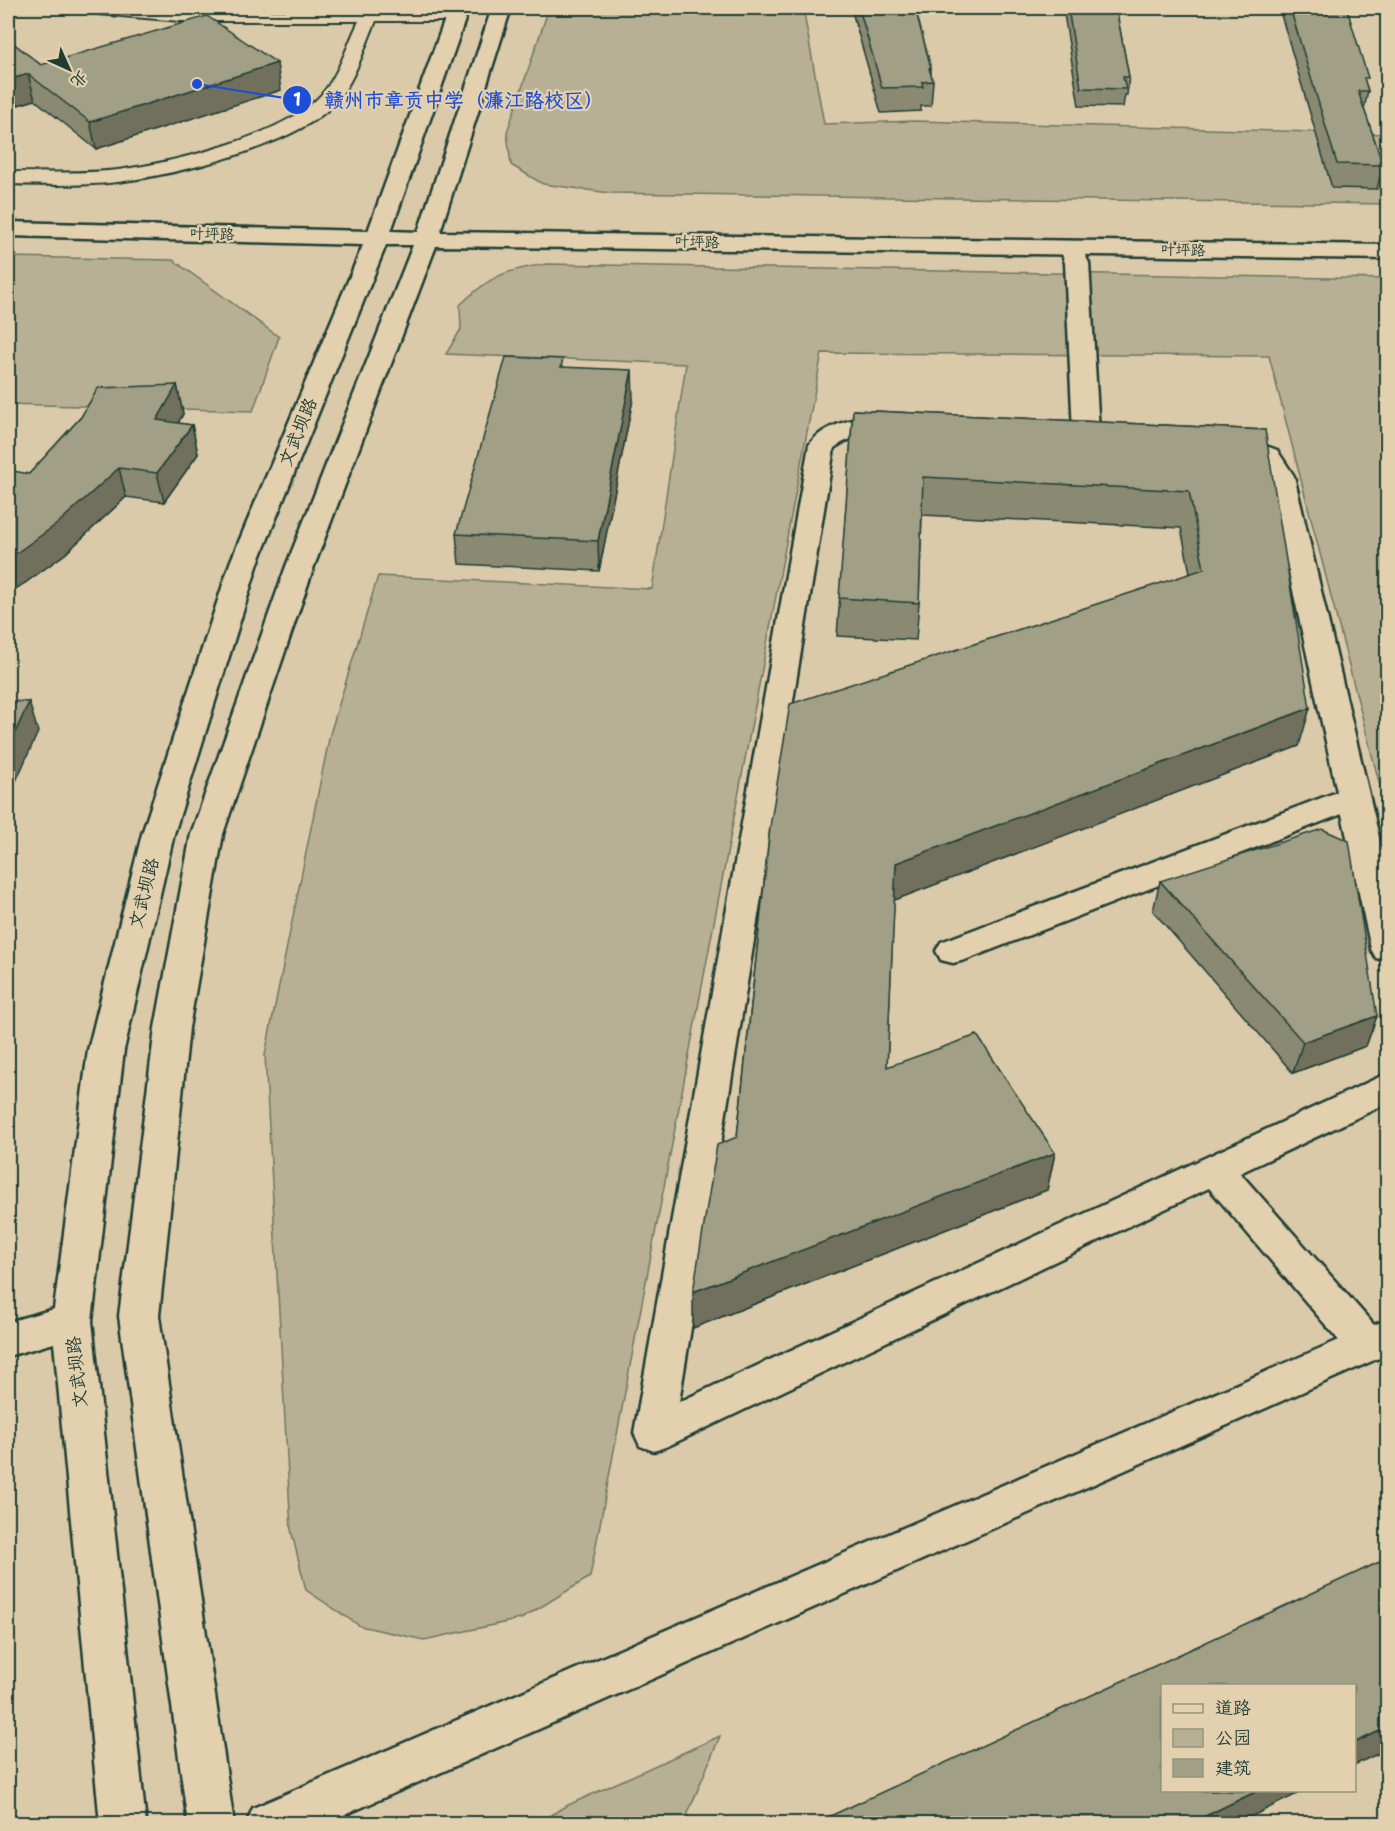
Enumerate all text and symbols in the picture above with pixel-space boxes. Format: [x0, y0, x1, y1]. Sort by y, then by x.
north arrow [39, 39, 99, 99]
text: 北 [66, 66, 92, 92]
callout: 赣州市章贡中学（濂江路校区） [282, 81, 616, 119]
text: 赣州市章贡中学（濂江路校区） [324, 87, 604, 113]
text: 1 [293, 88, 301, 112]
street label: 叶坪路 [189, 224, 235, 244]
street label: 叶坪路 [674, 232, 720, 252]
street label: 叶坪路 [1160, 240, 1206, 260]
street label: 文武坝路 [273, 394, 323, 470]
street label: 文武坝路 [124, 855, 164, 931]
street label: 文武坝路 [61, 1335, 93, 1409]
legend [1161, 1684, 1356, 1792]
text: 道路 [1215, 1696, 1251, 1720]
text: 公园 [1215, 1726, 1251, 1750]
text: 建筑 [1215, 1756, 1251, 1780]

